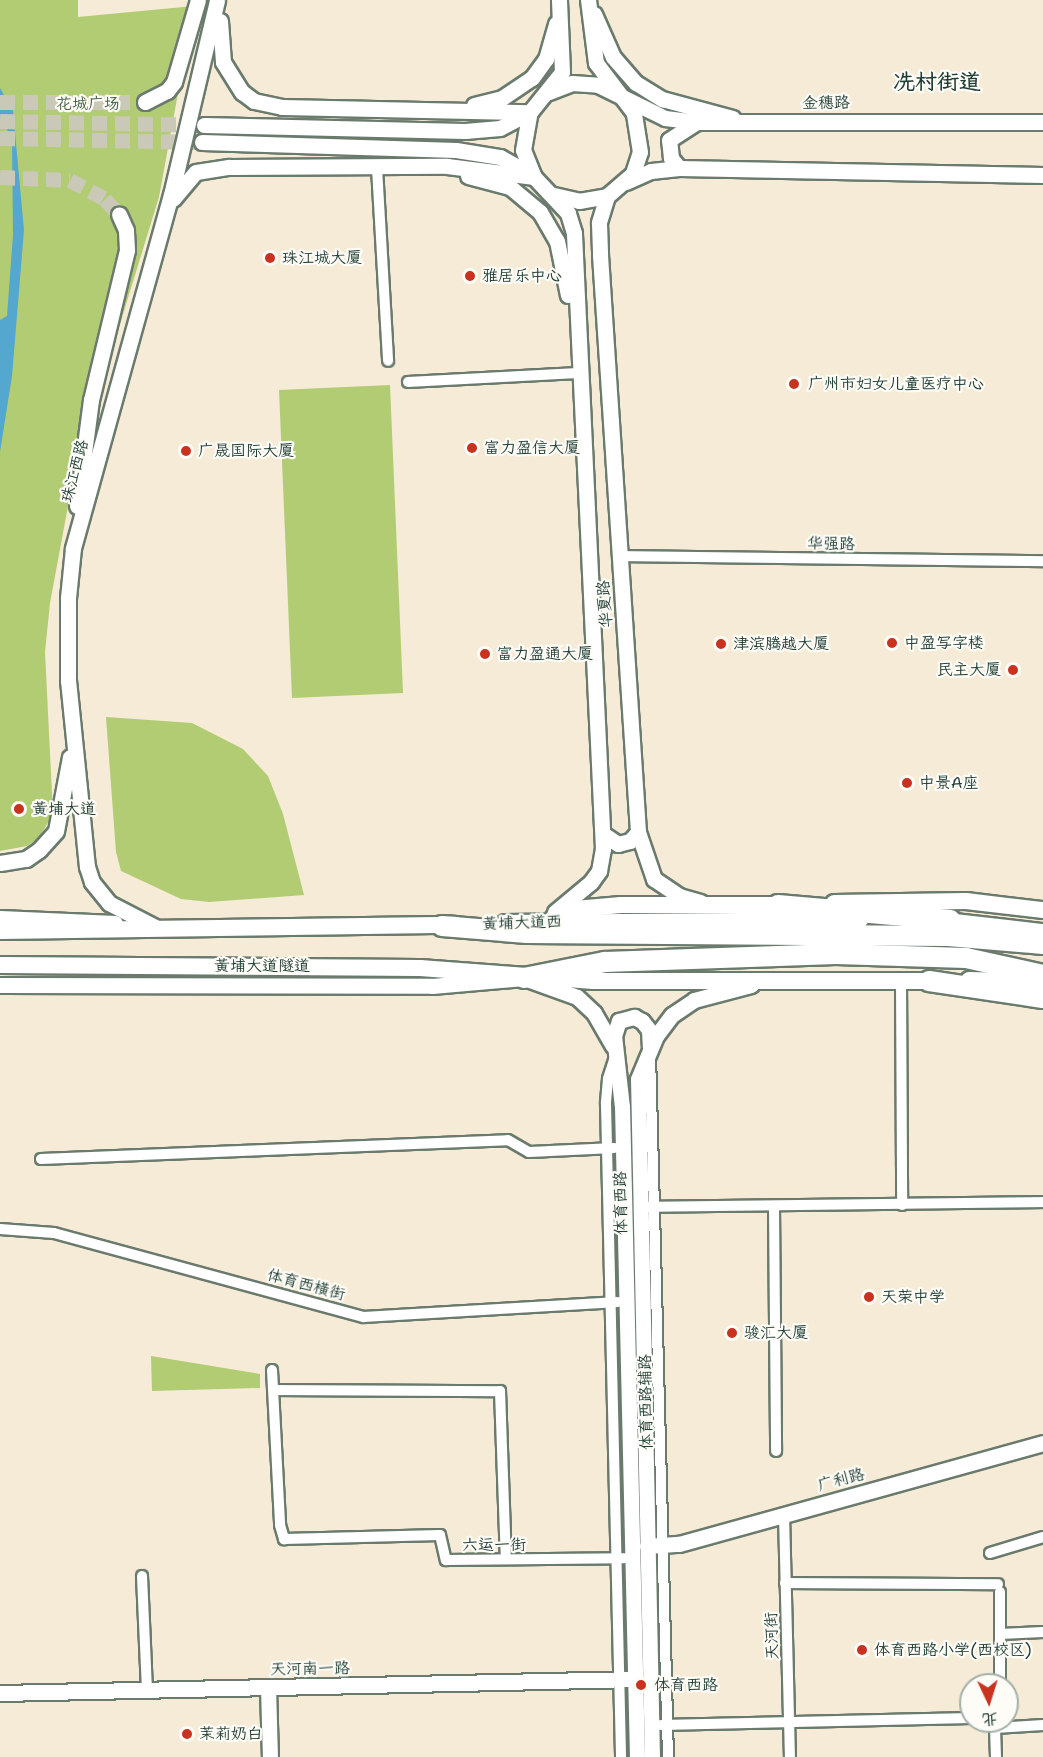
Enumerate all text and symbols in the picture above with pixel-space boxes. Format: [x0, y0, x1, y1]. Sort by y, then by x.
district label: 冼村街道 [893, 69, 981, 95]
street label: 金穗路 [802, 93, 850, 113]
park label: 花城广场 [56, 94, 120, 114]
place label: 珠江城大厦 [282, 248, 362, 268]
marker: 珠江城大厦 [263, 251, 277, 265]
place label: 雅居乐中心 [482, 266, 562, 286]
marker: 雅居乐中心 [463, 269, 477, 283]
place label: 广州市妇女儿童医疗中心 [808, 374, 984, 394]
marker: 广州市妇女儿童医疗中心 [785, 375, 803, 393]
street label: 珠江西路 [57, 438, 93, 504]
place label: 富力盈信大厦 [484, 438, 580, 458]
place label: 广晟国际大厦 [198, 441, 294, 461]
marker: 富力盈信大厦 [465, 441, 479, 455]
marker: 广晟国际大厦 [179, 444, 193, 458]
street label: 华强路 [807, 534, 855, 554]
street label: 华夏路 [594, 579, 616, 629]
place label: 中盈写字楼 [904, 633, 984, 653]
place label: 津滨腾越大厦 [733, 634, 829, 654]
marker: 中盈写字楼 [885, 636, 899, 650]
marker: 津滨腾越大厦 [714, 637, 728, 651]
place label: 富力盈通大厦 [497, 644, 593, 664]
marker: 富力盈通大厦 [478, 647, 492, 661]
place label: 民主大厦 [937, 660, 1001, 680]
marker: 民主大厦 [1006, 663, 1020, 677]
place label: 中景A座 [919, 773, 979, 793]
marker: 中景A座 [900, 776, 914, 790]
place label: 黄埔大道 [32, 799, 96, 819]
marker: 黄埔大道 [10, 800, 28, 818]
street label: 黄埔大道西 [482, 912, 562, 934]
street label: 黄埔大道隧道 [214, 956, 310, 976]
street label: 体育西路 [611, 1171, 631, 1235]
street label: 体育西横街 [265, 1265, 347, 1305]
place label: 天荣中学 [881, 1287, 945, 1307]
marker: 天荣中学 [862, 1290, 876, 1304]
place label: 骏汇大厦 [744, 1323, 808, 1343]
marker: 骏汇大厦 [725, 1326, 739, 1340]
street label: 体育西路辅路 [636, 1354, 656, 1450]
street label: 广利路 [815, 1465, 867, 1495]
street label: 六运一街 [462, 1535, 526, 1555]
street label: 天河街 [762, 1612, 782, 1660]
place label: 体育西路小学(西校区) [874, 1640, 1032, 1660]
marker: 体育西路小学(西校区) [855, 1643, 869, 1657]
street label: 天河南一路 [270, 1659, 350, 1679]
north arrow [959, 1673, 1019, 1733]
place label: 体育西路 [654, 1675, 718, 1695]
marker: 体育西路 [632, 1676, 650, 1694]
text: 北 [981, 1708, 999, 1730]
place label: 茉莉奶白 [199, 1724, 263, 1744]
marker: 茉莉奶白 [180, 1727, 194, 1741]

